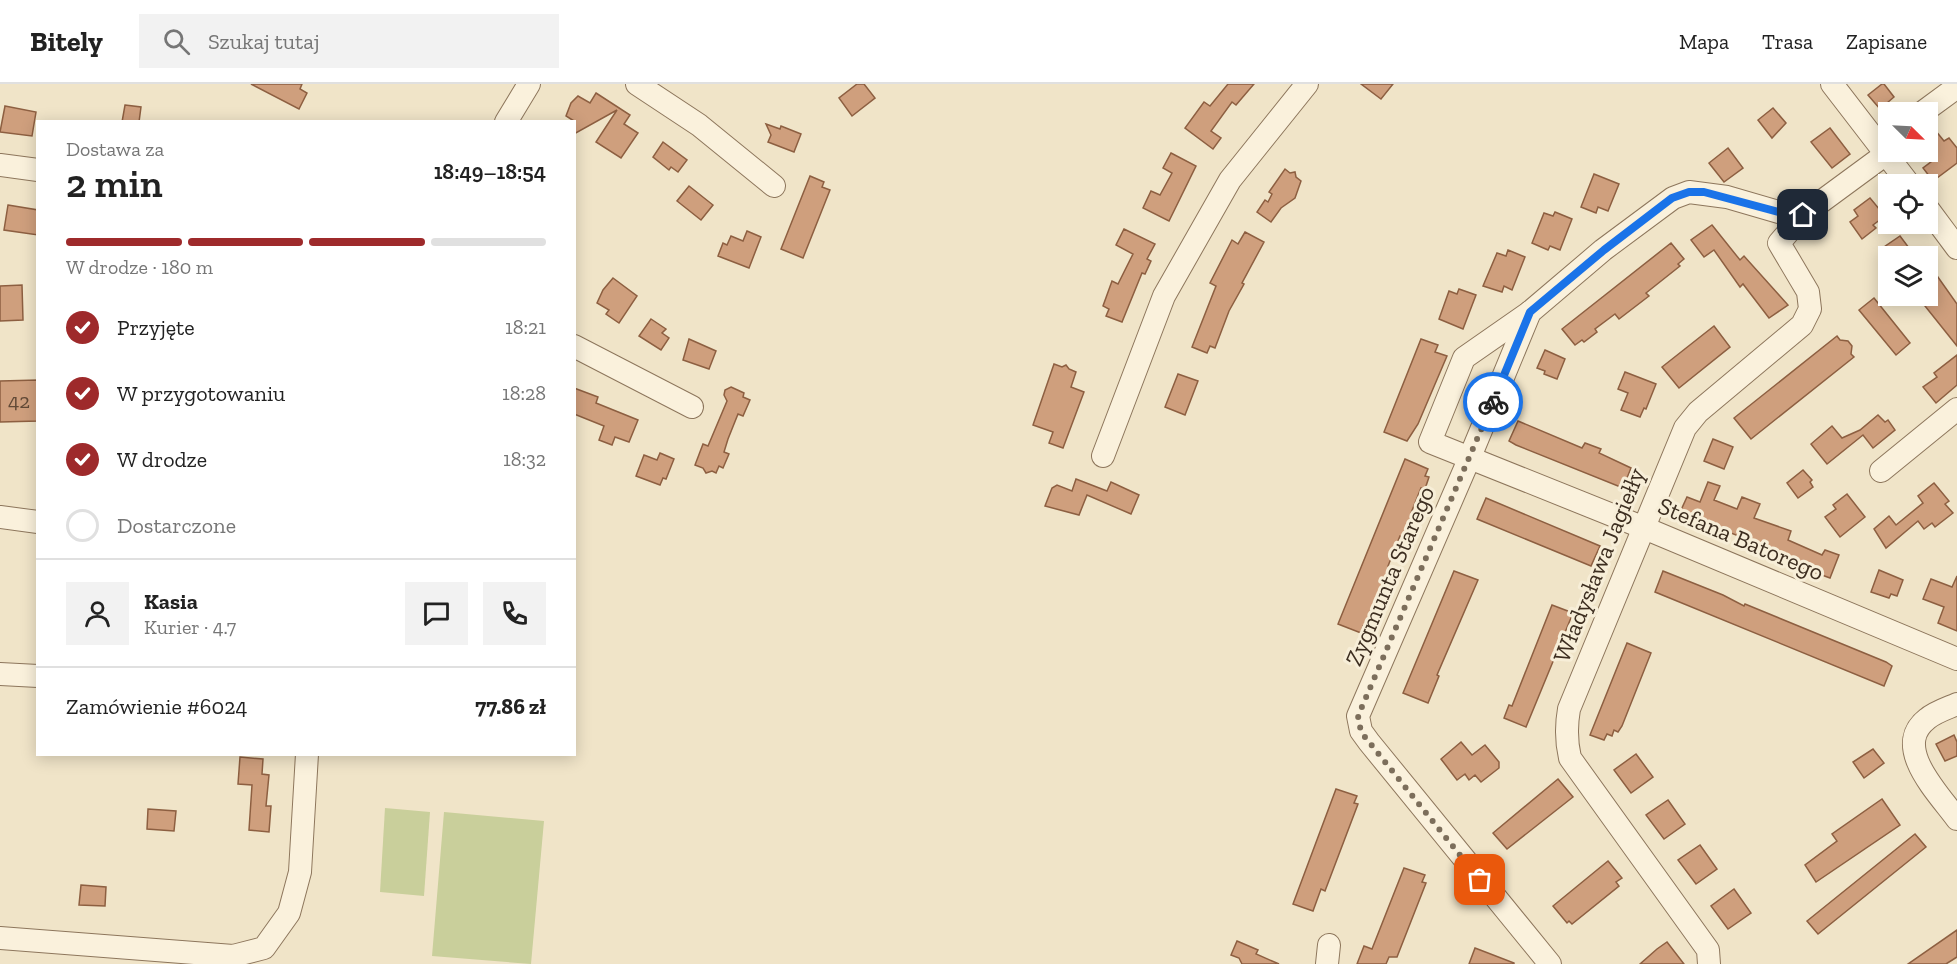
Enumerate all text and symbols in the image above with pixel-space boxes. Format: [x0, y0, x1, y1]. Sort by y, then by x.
search box [139, 14, 559, 68]
text: Bitely [30, 25, 103, 58]
icon: search [160, 25, 193, 58]
text: Szukaj tutaj [208, 28, 319, 55]
text: Mapa [1679, 29, 1729, 54]
text: Trasa [1762, 29, 1813, 54]
text: Zapisane [1846, 29, 1927, 54]
north arrow [1878, 102, 1938, 162]
map controls [1878, 102, 1938, 306]
text: Dostawa za [66, 137, 164, 161]
text: 18:49–18:54 [434, 158, 546, 185]
text: 2 min [66, 160, 163, 207]
button: locate [1878, 174, 1938, 234]
pin [1777, 189, 1828, 240]
icon: home [1786, 198, 1819, 231]
button: layers [1878, 246, 1938, 306]
text: W drodze · 180 m [66, 255, 213, 279]
icon: check [66, 311, 99, 344]
text: Przyjęte [117, 314, 195, 341]
text: 18:21 [505, 315, 546, 339]
courier [1463, 372, 1523, 432]
icon: check [66, 377, 99, 410]
text: W przygotowaniu [117, 380, 285, 407]
text: 18:28 [502, 381, 546, 405]
icon: bike [1477, 386, 1510, 419]
house number: 42 [8, 388, 30, 413]
icon: check [66, 443, 99, 476]
text: W drodze [117, 446, 207, 473]
text: 18:32 [503, 447, 546, 471]
street label: Władysława Jagiełły [1546, 463, 1651, 666]
street label: Zygmunta Starego [1339, 482, 1440, 670]
street label: Stefana Batorego [1654, 491, 1828, 586]
text: Dostarczone [117, 512, 236, 539]
button: person [66, 582, 129, 645]
button: chat [405, 582, 468, 645]
button: phone [483, 582, 546, 645]
text: Kasia [144, 588, 198, 615]
text: Kurier · 4.7 [144, 615, 236, 639]
text: Zamówienie #6024 [66, 693, 247, 720]
text: 77.86 zł [475, 693, 546, 720]
pin [1454, 854, 1505, 905]
icon: bag [1463, 863, 1496, 896]

